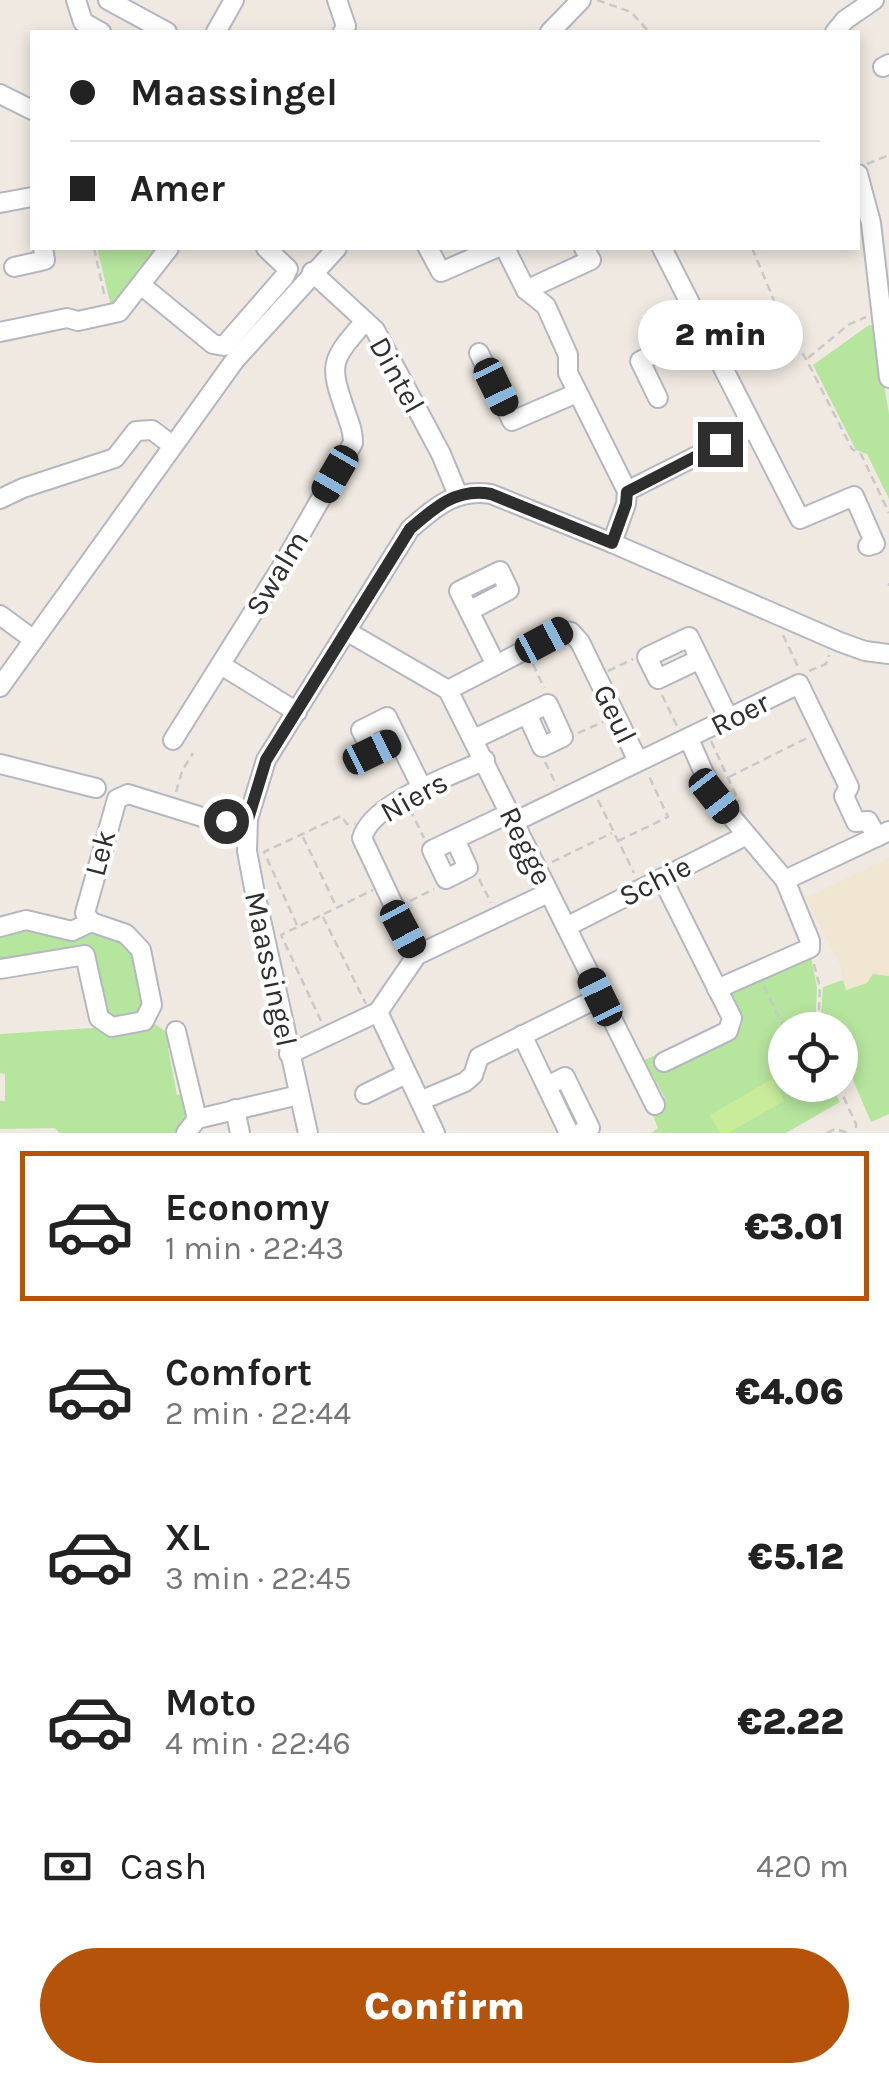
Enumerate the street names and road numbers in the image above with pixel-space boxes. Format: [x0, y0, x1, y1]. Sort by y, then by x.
street label: Dintel [361, 330, 433, 420]
street label: Swalm [238, 524, 316, 622]
street label: Geul [585, 679, 645, 749]
street label: Roer [705, 684, 775, 744]
street label: Niers [374, 764, 454, 830]
street label: Regge [492, 801, 560, 891]
street label: Lek [77, 826, 123, 880]
street label: Schie [613, 848, 697, 914]
street label: Maassingel [237, 888, 305, 1050]

